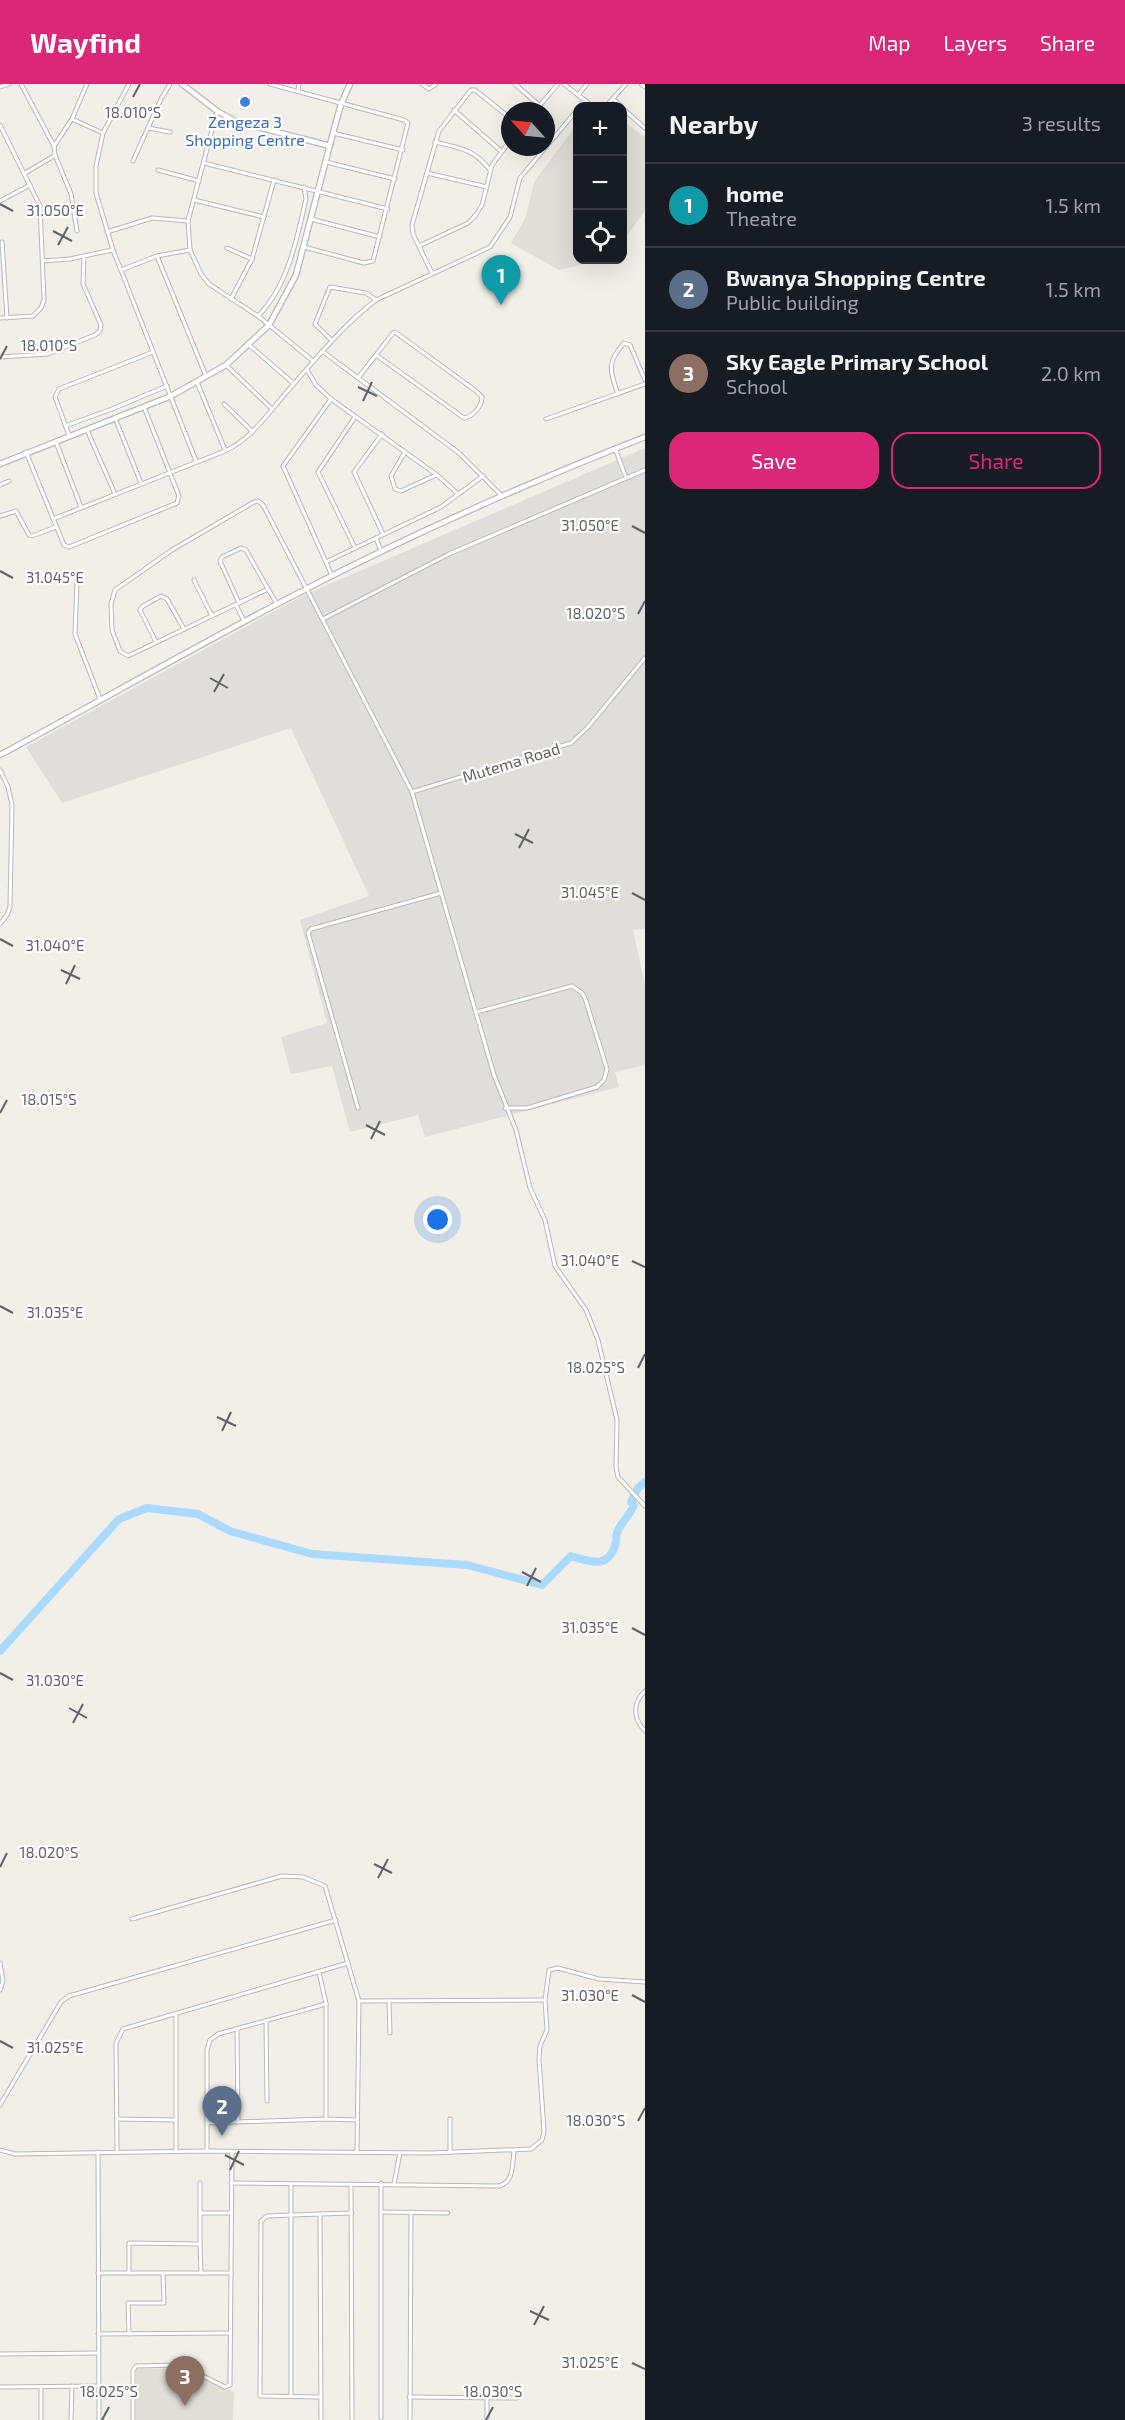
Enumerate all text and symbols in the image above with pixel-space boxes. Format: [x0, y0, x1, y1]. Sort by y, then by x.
text: Wayfind [30, 25, 141, 59]
text: Map [868, 30, 910, 55]
text: Layers [943, 30, 1007, 55]
text: Share [1040, 30, 1095, 55]
marker: Zengeza 3 Shopping Centre [238, 95, 252, 109]
north arrow [501, 102, 555, 156]
map controls [573, 102, 627, 264]
button: + [573, 102, 627, 156]
text: 18.010°S [105, 103, 161, 121]
text: Nearby [669, 108, 758, 139]
text: 3 results [1022, 111, 1101, 135]
place label: Zengeza 3 Shopping Centre [185, 112, 305, 149]
button: − [573, 156, 627, 210]
text: home [726, 180, 784, 206]
text: 1 [684, 193, 693, 217]
text: 1.5 km [1046, 193, 1101, 217]
text: 31.050°E [26, 201, 84, 219]
text: Theatre [726, 206, 797, 230]
button: locate [573, 210, 627, 264]
pin: 1 [482, 256, 520, 305]
text: Bwanya Shopping Centre [726, 264, 986, 290]
text: 2 [683, 277, 694, 301]
text: 1.5 km [1046, 277, 1101, 301]
text: Public building [726, 290, 859, 314]
text: 18.010°S [21, 336, 77, 354]
text: Sky Eagle Primary School [726, 348, 988, 374]
text: 3 [683, 361, 694, 385]
text: 2.0 km [1041, 361, 1101, 385]
text: School [726, 374, 787, 398]
button: Save [669, 432, 879, 489]
button: Share [891, 432, 1101, 489]
text: 31.050°E [561, 516, 619, 534]
text: 31.045°E [26, 568, 84, 586]
text: 18.020°S [567, 604, 625, 622]
street label: Mutema Road [460, 738, 562, 786]
text: 31.045°E [561, 883, 619, 901]
text: 31.040°E [26, 936, 84, 954]
text: 18.015°S [21, 1090, 77, 1108]
your location [423, 1205, 452, 1234]
text: 31.040°E [561, 1251, 619, 1269]
text: 31.035°E [26, 1303, 84, 1321]
text: 18.025°S [567, 1358, 625, 1376]
text: 31.035°E [561, 1618, 619, 1636]
text: 31.030°E [26, 1671, 84, 1689]
text: 18.020°S [20, 1843, 78, 1861]
text: 31.030°E [561, 1986, 619, 2004]
text: 31.025°E [26, 2038, 84, 2056]
pin: 2 [202, 2086, 242, 2136]
text: 18.030°S [567, 2111, 625, 2129]
text: 31.025°E [561, 2353, 619, 2371]
pin: 3 [166, 2356, 204, 2406]
text: 18.025°S [80, 2382, 138, 2400]
text: 18.030°S [464, 2382, 522, 2400]

